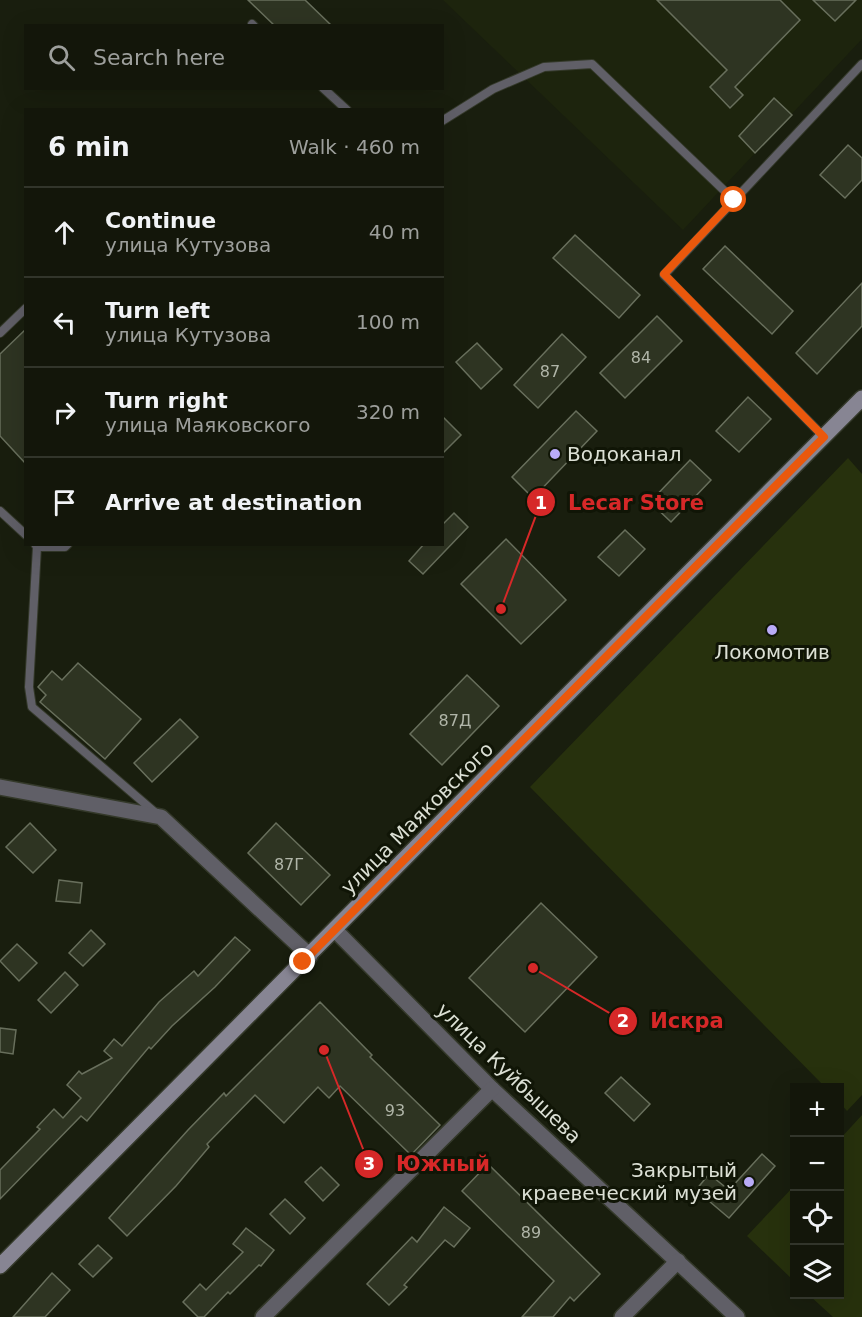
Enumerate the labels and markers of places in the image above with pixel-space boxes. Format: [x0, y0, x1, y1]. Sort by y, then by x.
place label: Водоканал [567, 442, 681, 466]
marker: Водоканал [548, 447, 562, 461]
callout: Lecar Store [526, 483, 716, 522]
marker: Локомотив [765, 623, 779, 637]
place label: Локомотив [714, 640, 830, 664]
callout: Искра [608, 1001, 736, 1040]
callout: Южный [354, 1144, 502, 1183]
place label: Закрытый краевеческий музей [521, 1158, 737, 1205]
marker: Закрытый краевеческий музей [742, 1175, 756, 1189]

